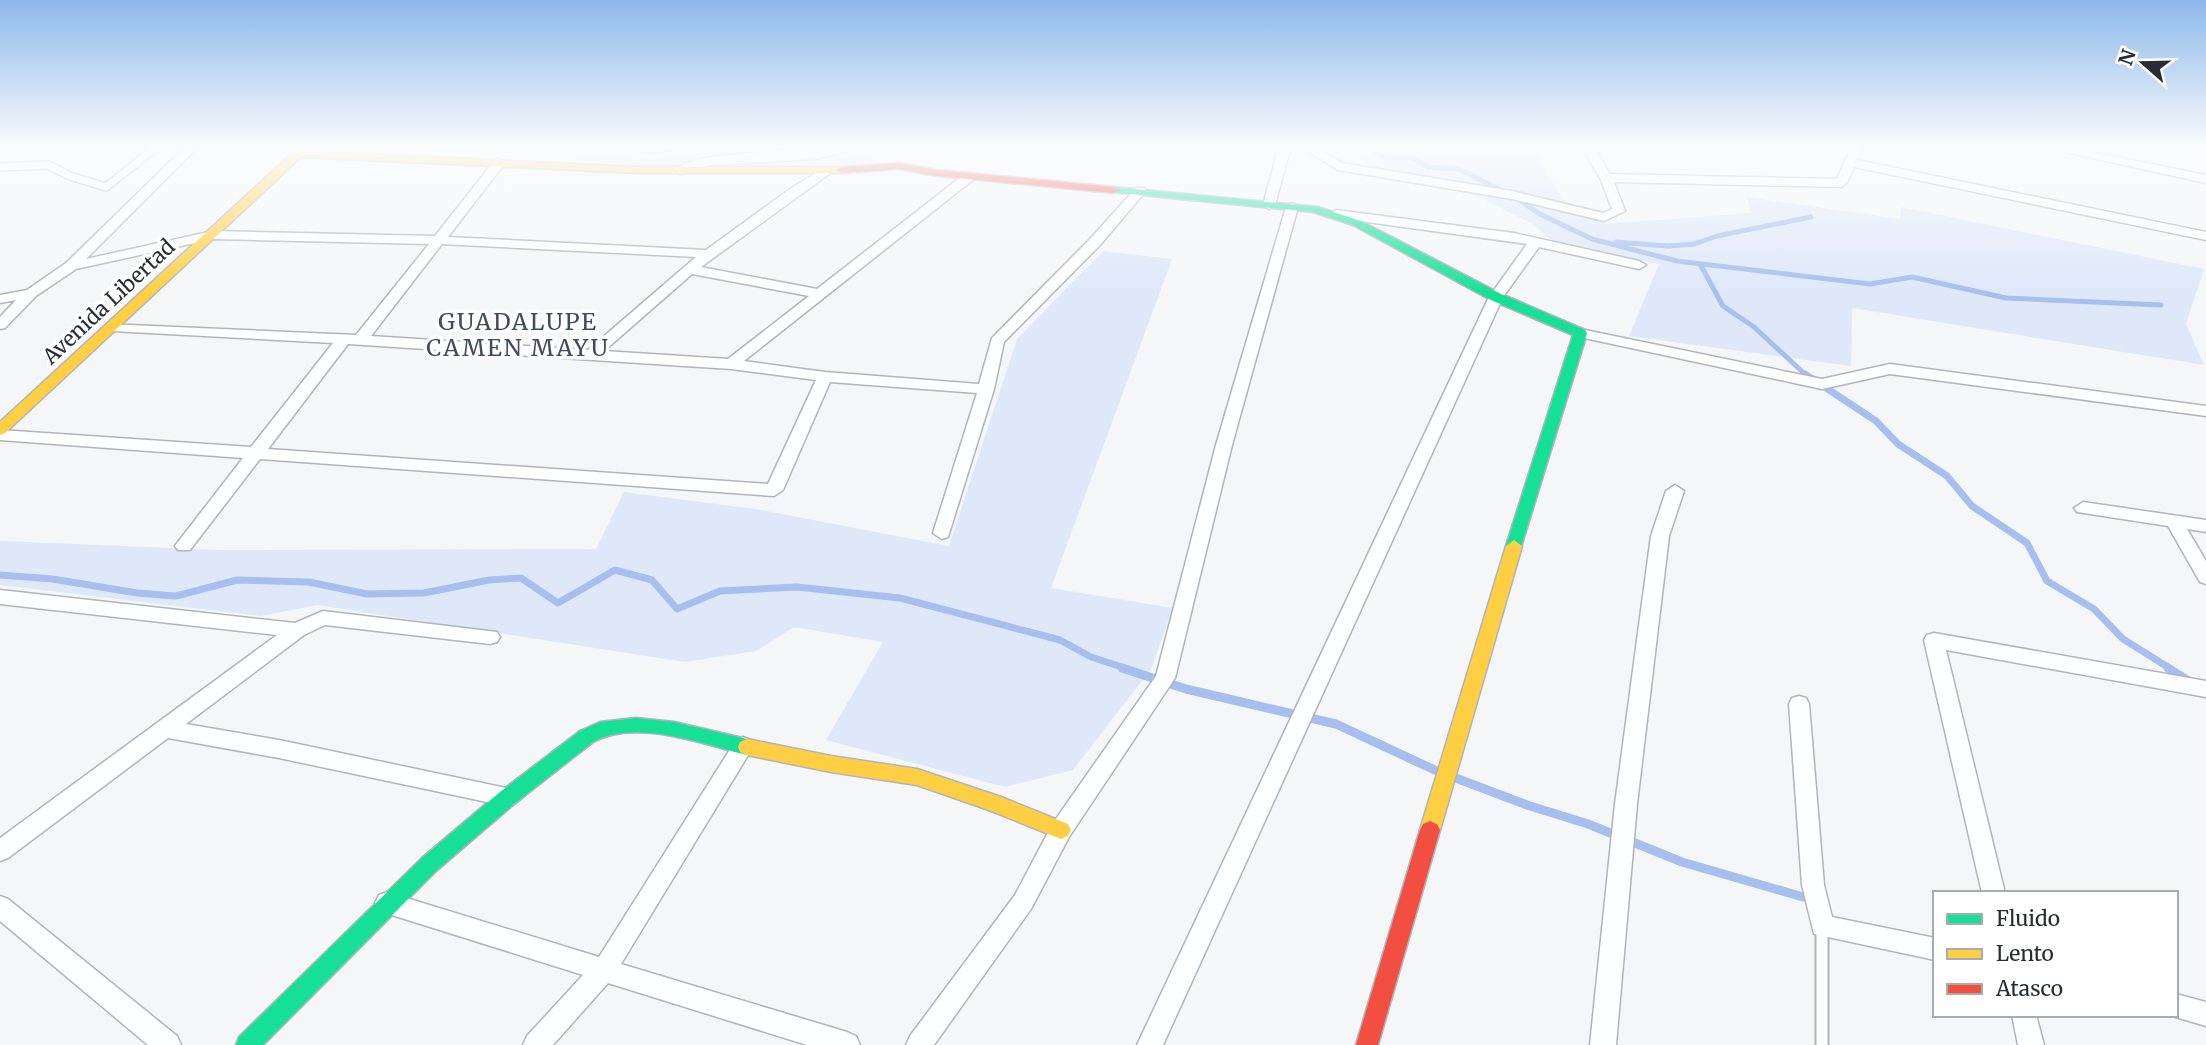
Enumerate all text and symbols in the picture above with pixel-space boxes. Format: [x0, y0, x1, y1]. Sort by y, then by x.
north arrow [2108, 28, 2178, 98]
text: N [2113, 46, 2141, 68]
street label: Avenida Libertad [36, 233, 181, 371]
district label: GUADALUPE CAMEN MAYU [426, 307, 610, 362]
legend [1933, 891, 2178, 1017]
text: Fluido [1996, 905, 2060, 932]
text: Lento [1996, 940, 2054, 967]
text: Atasco [1995, 975, 2063, 1002]

